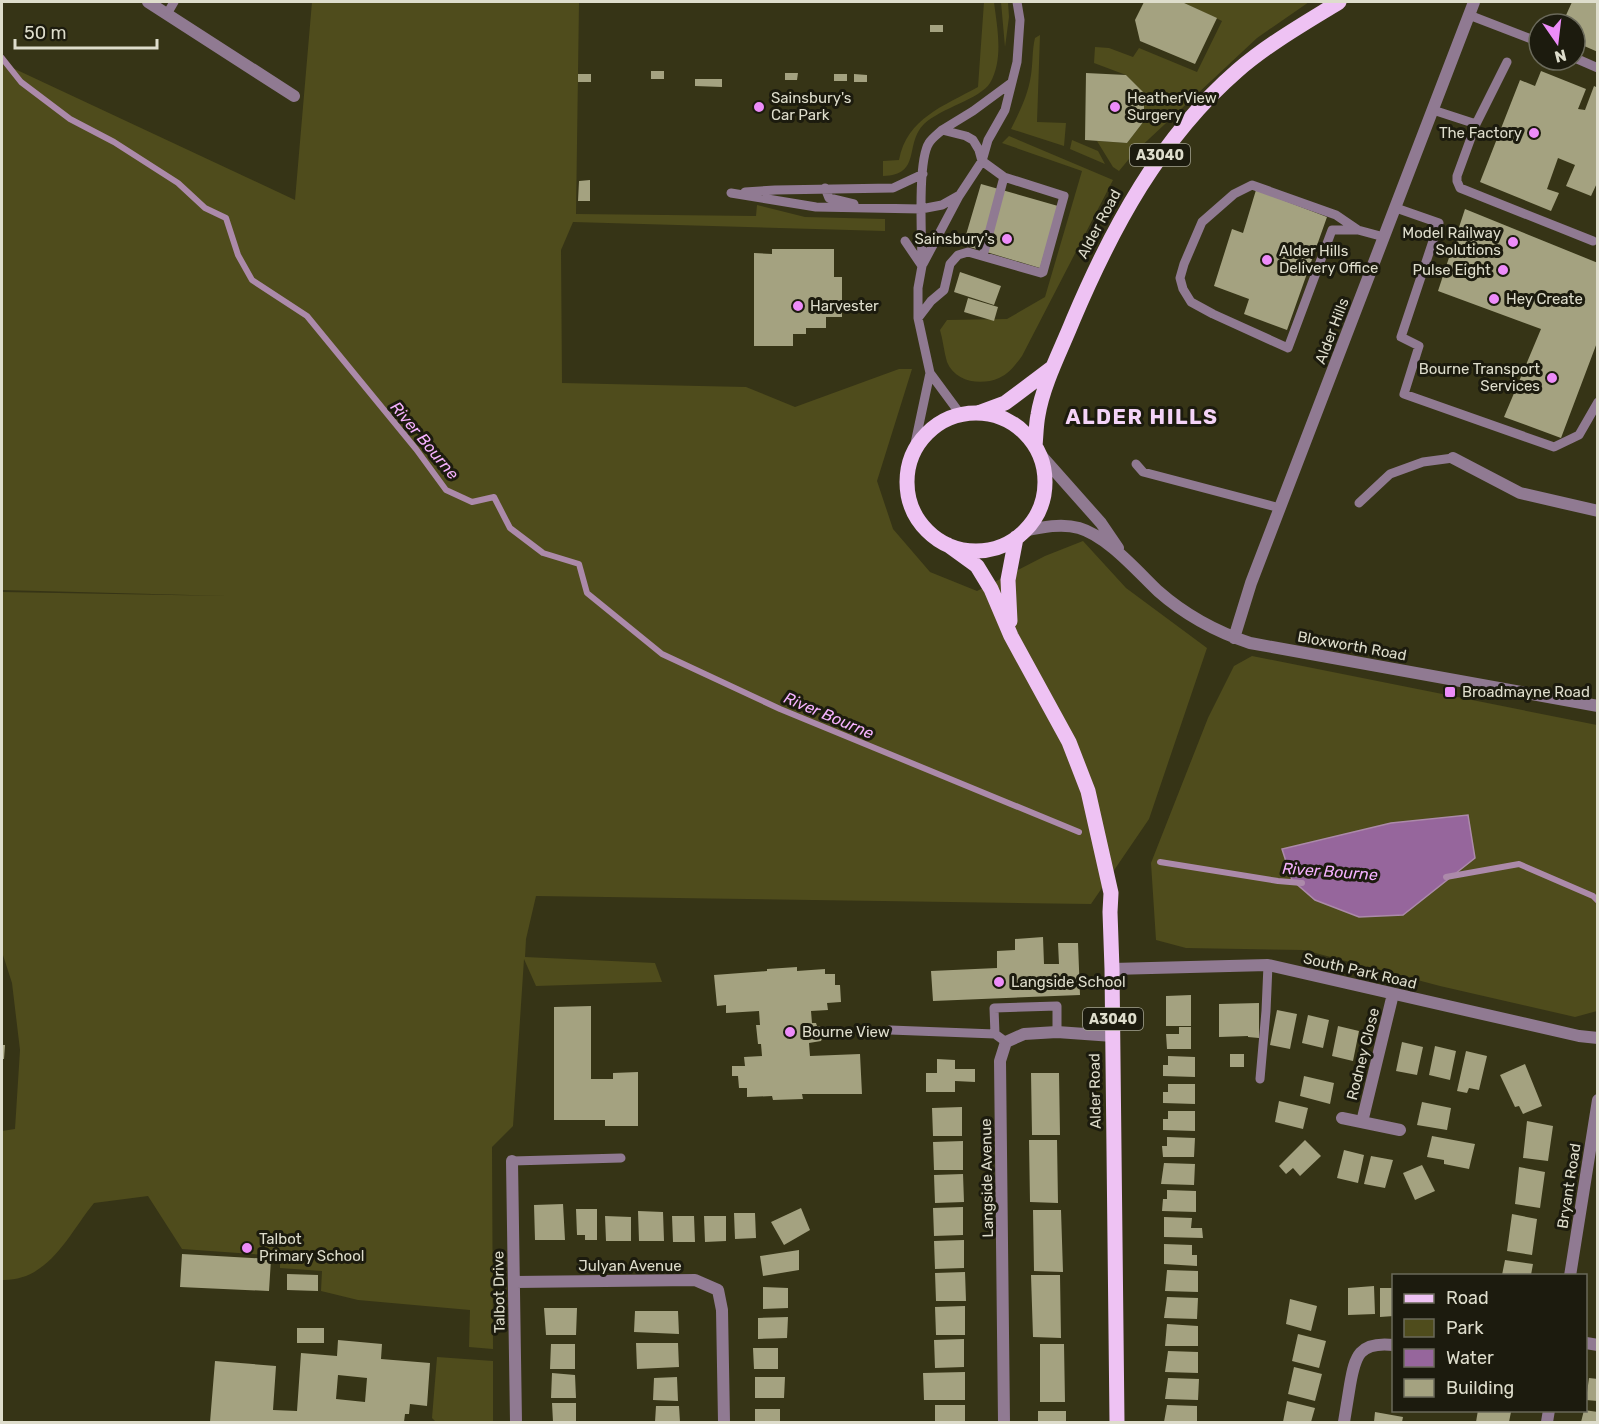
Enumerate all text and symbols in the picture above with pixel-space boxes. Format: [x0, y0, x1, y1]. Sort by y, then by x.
scale bar [15, 12, 158, 50]
north arrow [1527, 12, 1587, 72]
text: 50 m [24, 22, 67, 44]
text: N [1553, 45, 1568, 67]
place label: Sainsbury's Car Park [771, 89, 852, 124]
place label: HeatherView Surgery [1127, 89, 1217, 124]
marker: Sainsbury's Car Park [752, 100, 766, 114]
marker: HeatherView Surgery [1108, 100, 1122, 114]
place label: The Factory [1439, 124, 1522, 142]
marker: The Factory [1527, 126, 1541, 140]
road number: A3040 [1130, 144, 1190, 166]
street label: Alder Road [1073, 186, 1125, 262]
place label: Model Railway Solutions [1402, 224, 1501, 259]
place label: Sainsbury's [914, 230, 995, 248]
marker: Sainsbury's [1000, 232, 1014, 246]
marker: Model Railway Solutions [1506, 235, 1520, 249]
place label: Alder Hills Delivery Office [1279, 242, 1378, 277]
marker: Alder Hills Delivery Office [1260, 253, 1274, 267]
place label: Pulse Eight [1412, 261, 1491, 279]
marker: Pulse Eight [1496, 263, 1510, 277]
place label: Hey Create [1506, 290, 1583, 308]
marker: Hey Create [1487, 292, 1501, 306]
street label: Alder Hills [1311, 295, 1353, 367]
place label: Harvester [810, 297, 879, 315]
marker: Harvester [791, 299, 805, 313]
place label: Bourne Transport Services [1419, 360, 1540, 395]
marker: Bourne Transport Services [1545, 371, 1559, 385]
water label: River Bourne [387, 397, 463, 483]
district label: ALDER HILLS [1066, 404, 1218, 429]
street label: Bloxworth Road [1296, 628, 1408, 664]
place label: Broadmayne Road [1462, 683, 1590, 701]
marker: Broadmayne Road [1443, 685, 1457, 699]
water label: River Bourne [781, 688, 877, 743]
water label: River Bourne [1281, 859, 1379, 884]
street label: South Park Road [1301, 949, 1419, 993]
place label: Langside School [1011, 973, 1126, 991]
marker: Langside School [992, 975, 1006, 989]
street label: Rodney Close [1343, 1006, 1383, 1102]
road number: A3040 [1083, 1008, 1143, 1030]
place label: Bourne View [802, 1023, 890, 1041]
marker: Bourne View [783, 1025, 797, 1039]
street label: Alder Road [1085, 1053, 1105, 1129]
street label: Langside Avenue [977, 1118, 997, 1238]
street label: Bryant Road [1553, 1142, 1585, 1230]
place label: Talbot Primary School [259, 1230, 364, 1265]
marker: Talbot Primary School [240, 1241, 254, 1255]
street label: Talbot Drive [489, 1251, 509, 1333]
street label: Julyan Avenue [578, 1257, 682, 1275]
legend [1392, 1274, 1587, 1412]
text: Road [1446, 1287, 1489, 1309]
text: Park [1446, 1317, 1484, 1339]
text: Water [1446, 1347, 1494, 1369]
text: Building [1446, 1377, 1514, 1399]

